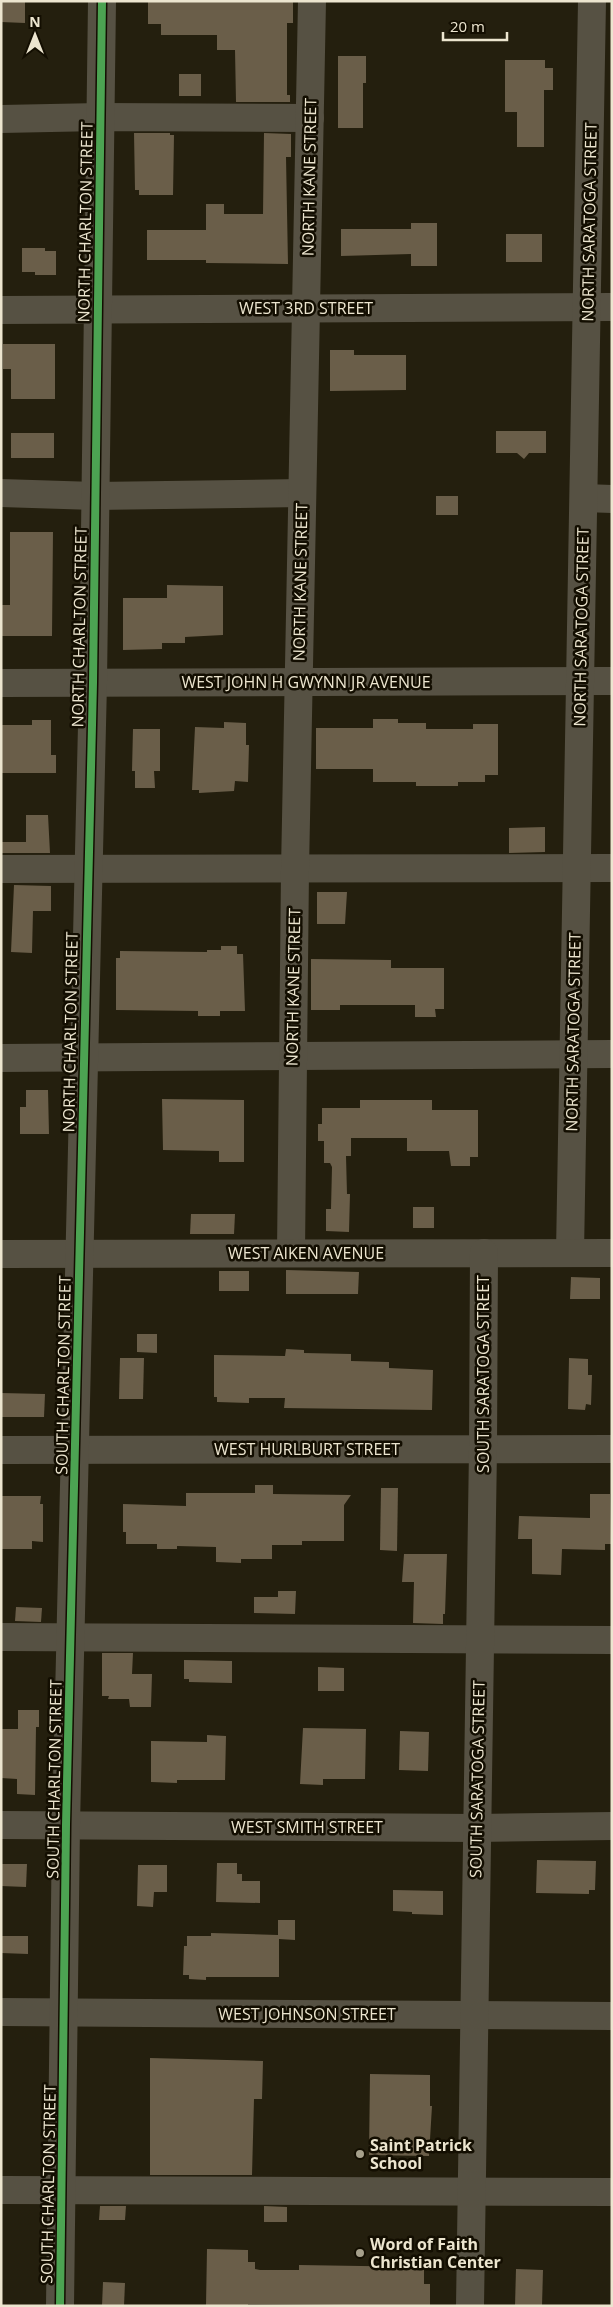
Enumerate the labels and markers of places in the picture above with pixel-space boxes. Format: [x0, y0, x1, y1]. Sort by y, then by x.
place label: Saint Patrick School [370, 2134, 472, 2174]
marker: Saint Patrick School [354, 2148, 366, 2160]
place label: Word of Faith Christian Center [370, 2233, 501, 2273]
marker: Word of Faith Christian Center [354, 2247, 366, 2259]

